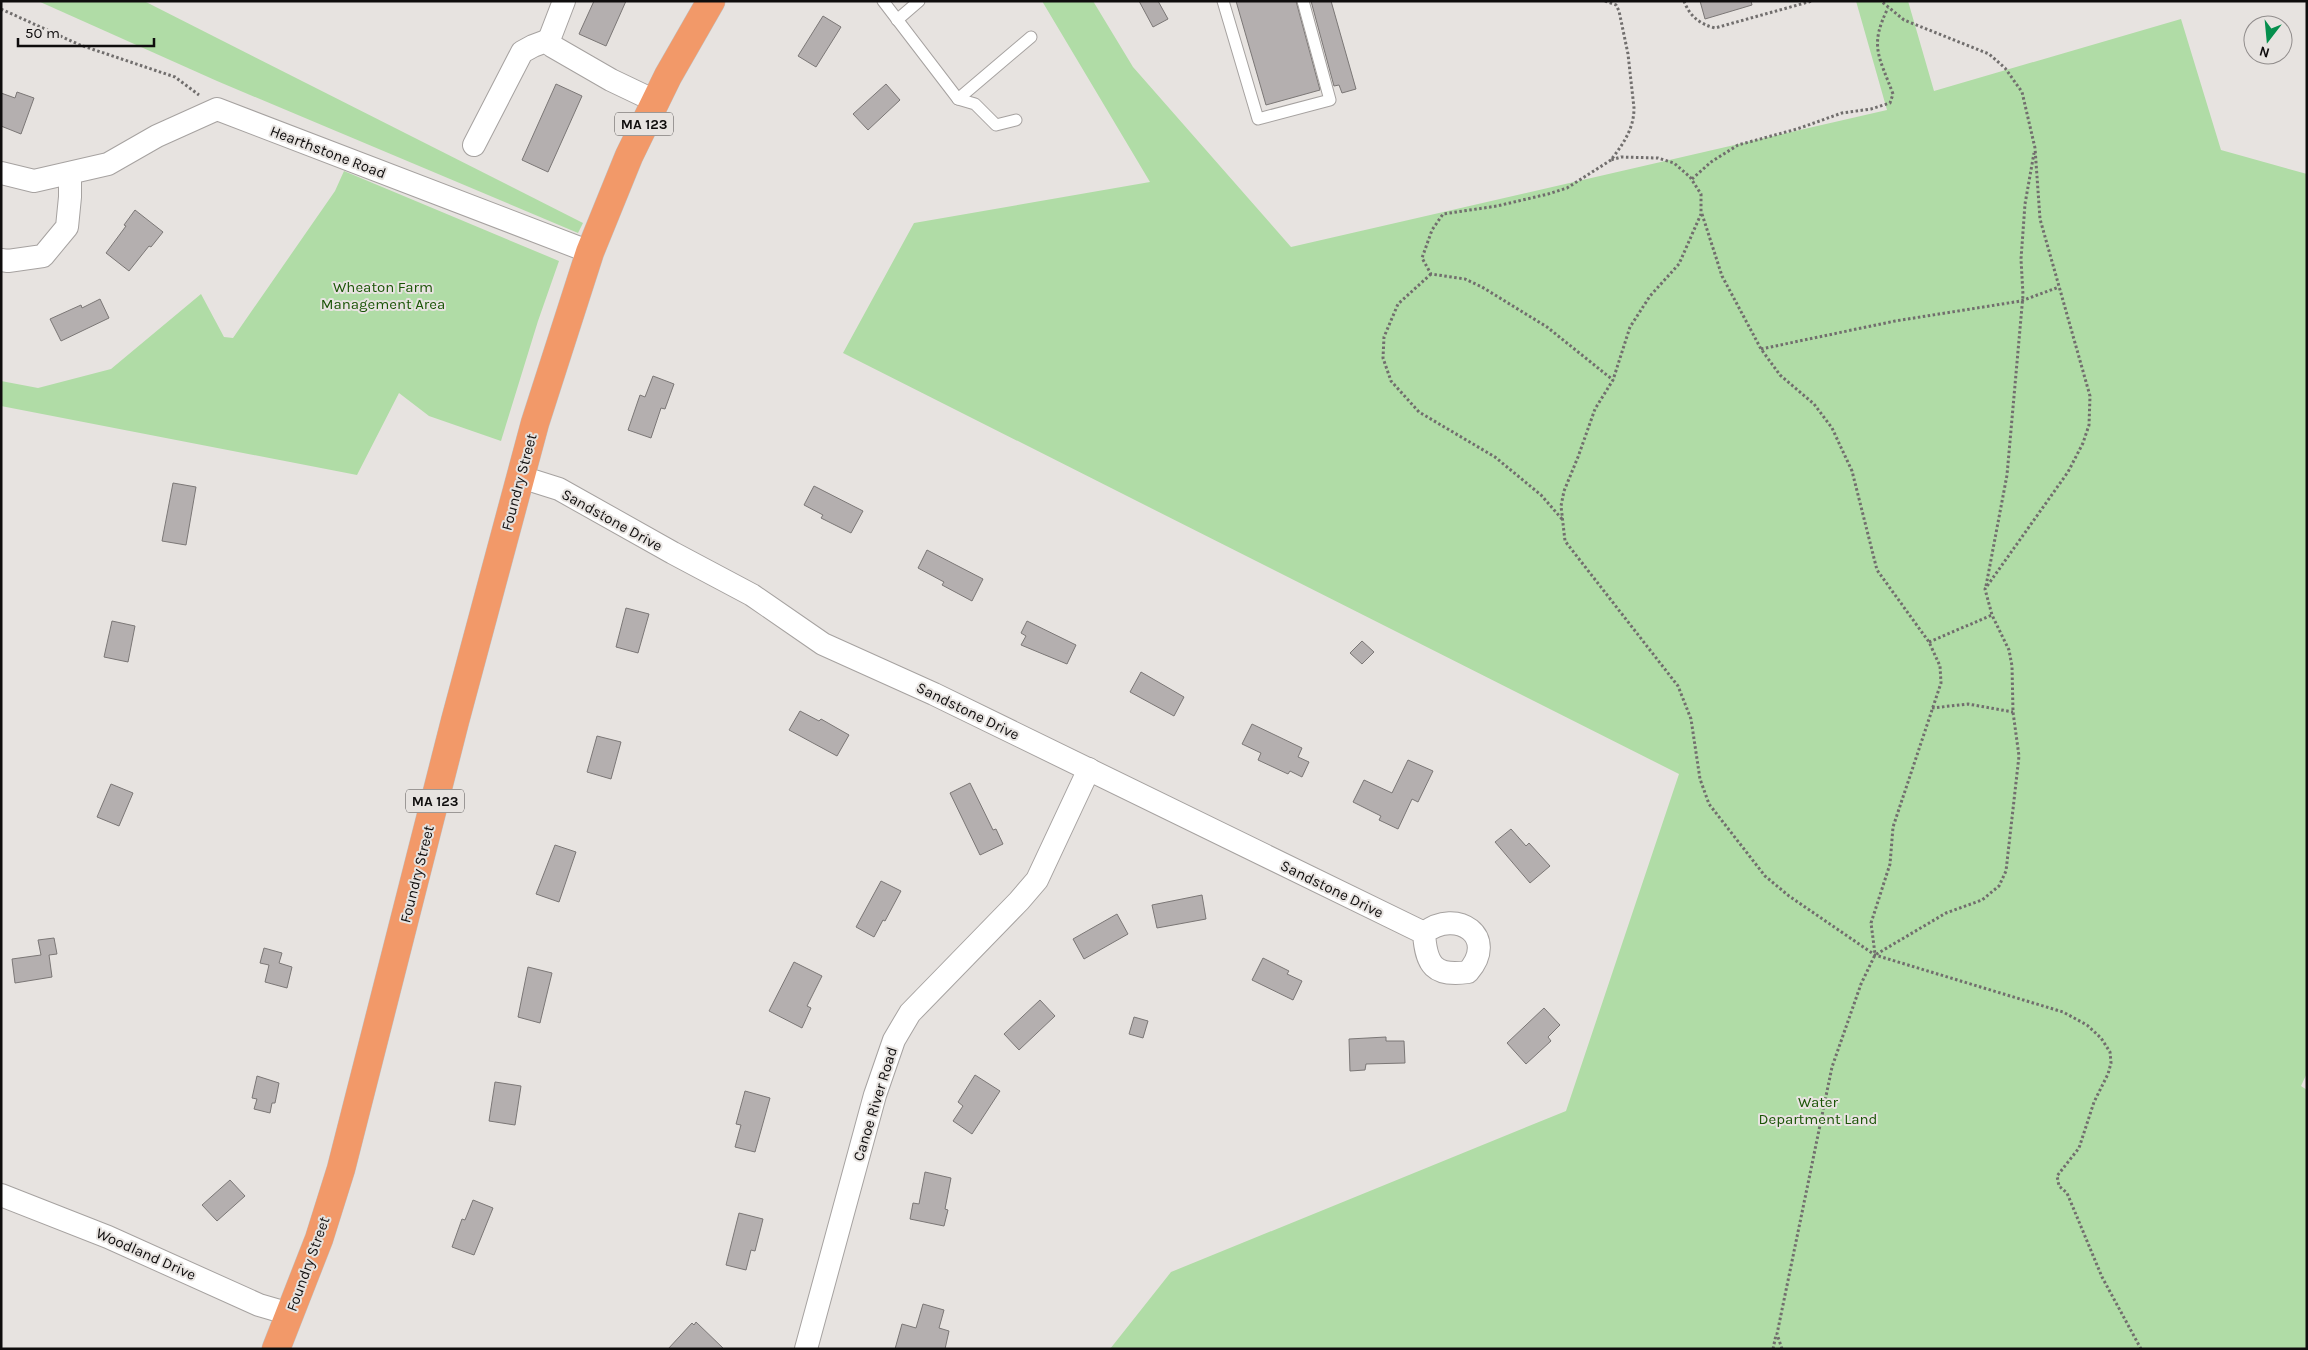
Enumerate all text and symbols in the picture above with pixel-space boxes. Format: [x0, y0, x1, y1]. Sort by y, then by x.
scale bar [18, 15, 154, 47]
north arrow [2243, 15, 2293, 65]
text: 50 m [25, 24, 60, 42]
text: N [2257, 42, 2272, 62]
road number: MA 123 [615, 112, 673, 136]
street label: Hearthstone Road [268, 122, 388, 182]
park label: Wheaton Farm Management Area [321, 278, 445, 313]
street label: Foundry Street [497, 431, 541, 533]
street label: Sandstone Drive [559, 485, 665, 555]
street label: Sandstone Drive [914, 678, 1022, 744]
road number: MA 123 [406, 789, 464, 812]
street label: Foundry Street [396, 823, 438, 925]
street label: Sandstone Drive [1278, 856, 1386, 922]
street label: Canoe River Road [849, 1045, 901, 1163]
park label: Water Department Land [1759, 1093, 1877, 1128]
street label: Foundry Street [282, 1214, 334, 1314]
street label: Woodland Drive [93, 1224, 199, 1284]

